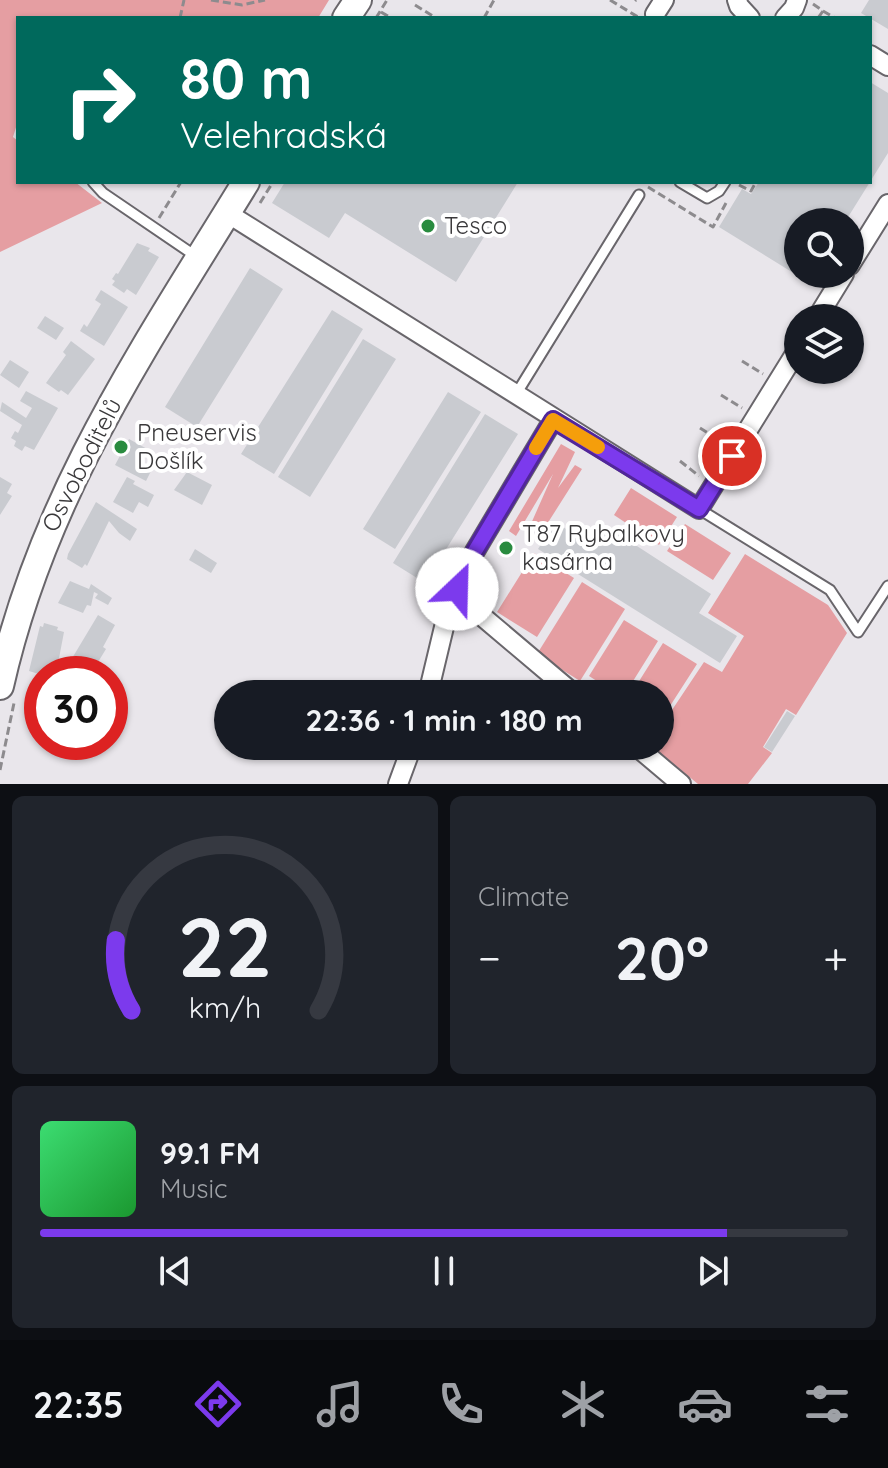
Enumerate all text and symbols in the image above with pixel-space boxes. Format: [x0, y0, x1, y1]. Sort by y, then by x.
text: 80 m [180, 43, 312, 113]
icon: right [48, 48, 152, 152]
text: Velehradská [180, 112, 387, 157]
map controls [784, 208, 864, 384]
button: search [784, 208, 864, 288]
place label: Tesco [444, 210, 507, 240]
marker: Tesco [419, 217, 437, 235]
button: layers [784, 304, 864, 384]
street label: Osvoboditelů [35, 393, 128, 536]
place label: Pneuservis Došlík [137, 417, 257, 475]
pin [698, 422, 766, 490]
icon: arrive [710, 434, 754, 478]
marker: Pneuservis Došlík [112, 438, 130, 456]
place label: T87 Rybalkovy kasárna [522, 518, 685, 576]
marker: T87 Rybalkovy kasárna [497, 539, 515, 557]
position arrow [415, 547, 499, 631]
speed limit sign: 30 [24, 656, 128, 760]
text: 22:36 · 1 min · 180 m [305, 701, 583, 739]
text: Climate [478, 880, 569, 913]
text: 22 [178, 894, 272, 998]
text: 20° [615, 920, 709, 995]
text: − [478, 930, 501, 985]
text: + [823, 930, 848, 985]
text: km/h [189, 989, 261, 1025]
text: 99.1 FM [160, 1134, 260, 1172]
text: Music [160, 1172, 228, 1205]
icon: previous [153, 1249, 197, 1293]
icon: pause [422, 1249, 466, 1293]
icon: next [691, 1249, 735, 1293]
icon: directions [190, 1376, 246, 1432]
icon: music [312, 1376, 368, 1432]
icon: phone [433, 1376, 489, 1432]
icon: climate [555, 1376, 611, 1432]
icon: car [677, 1376, 733, 1432]
icon: filters [799, 1376, 855, 1432]
text: 22:35 [33, 1382, 124, 1427]

